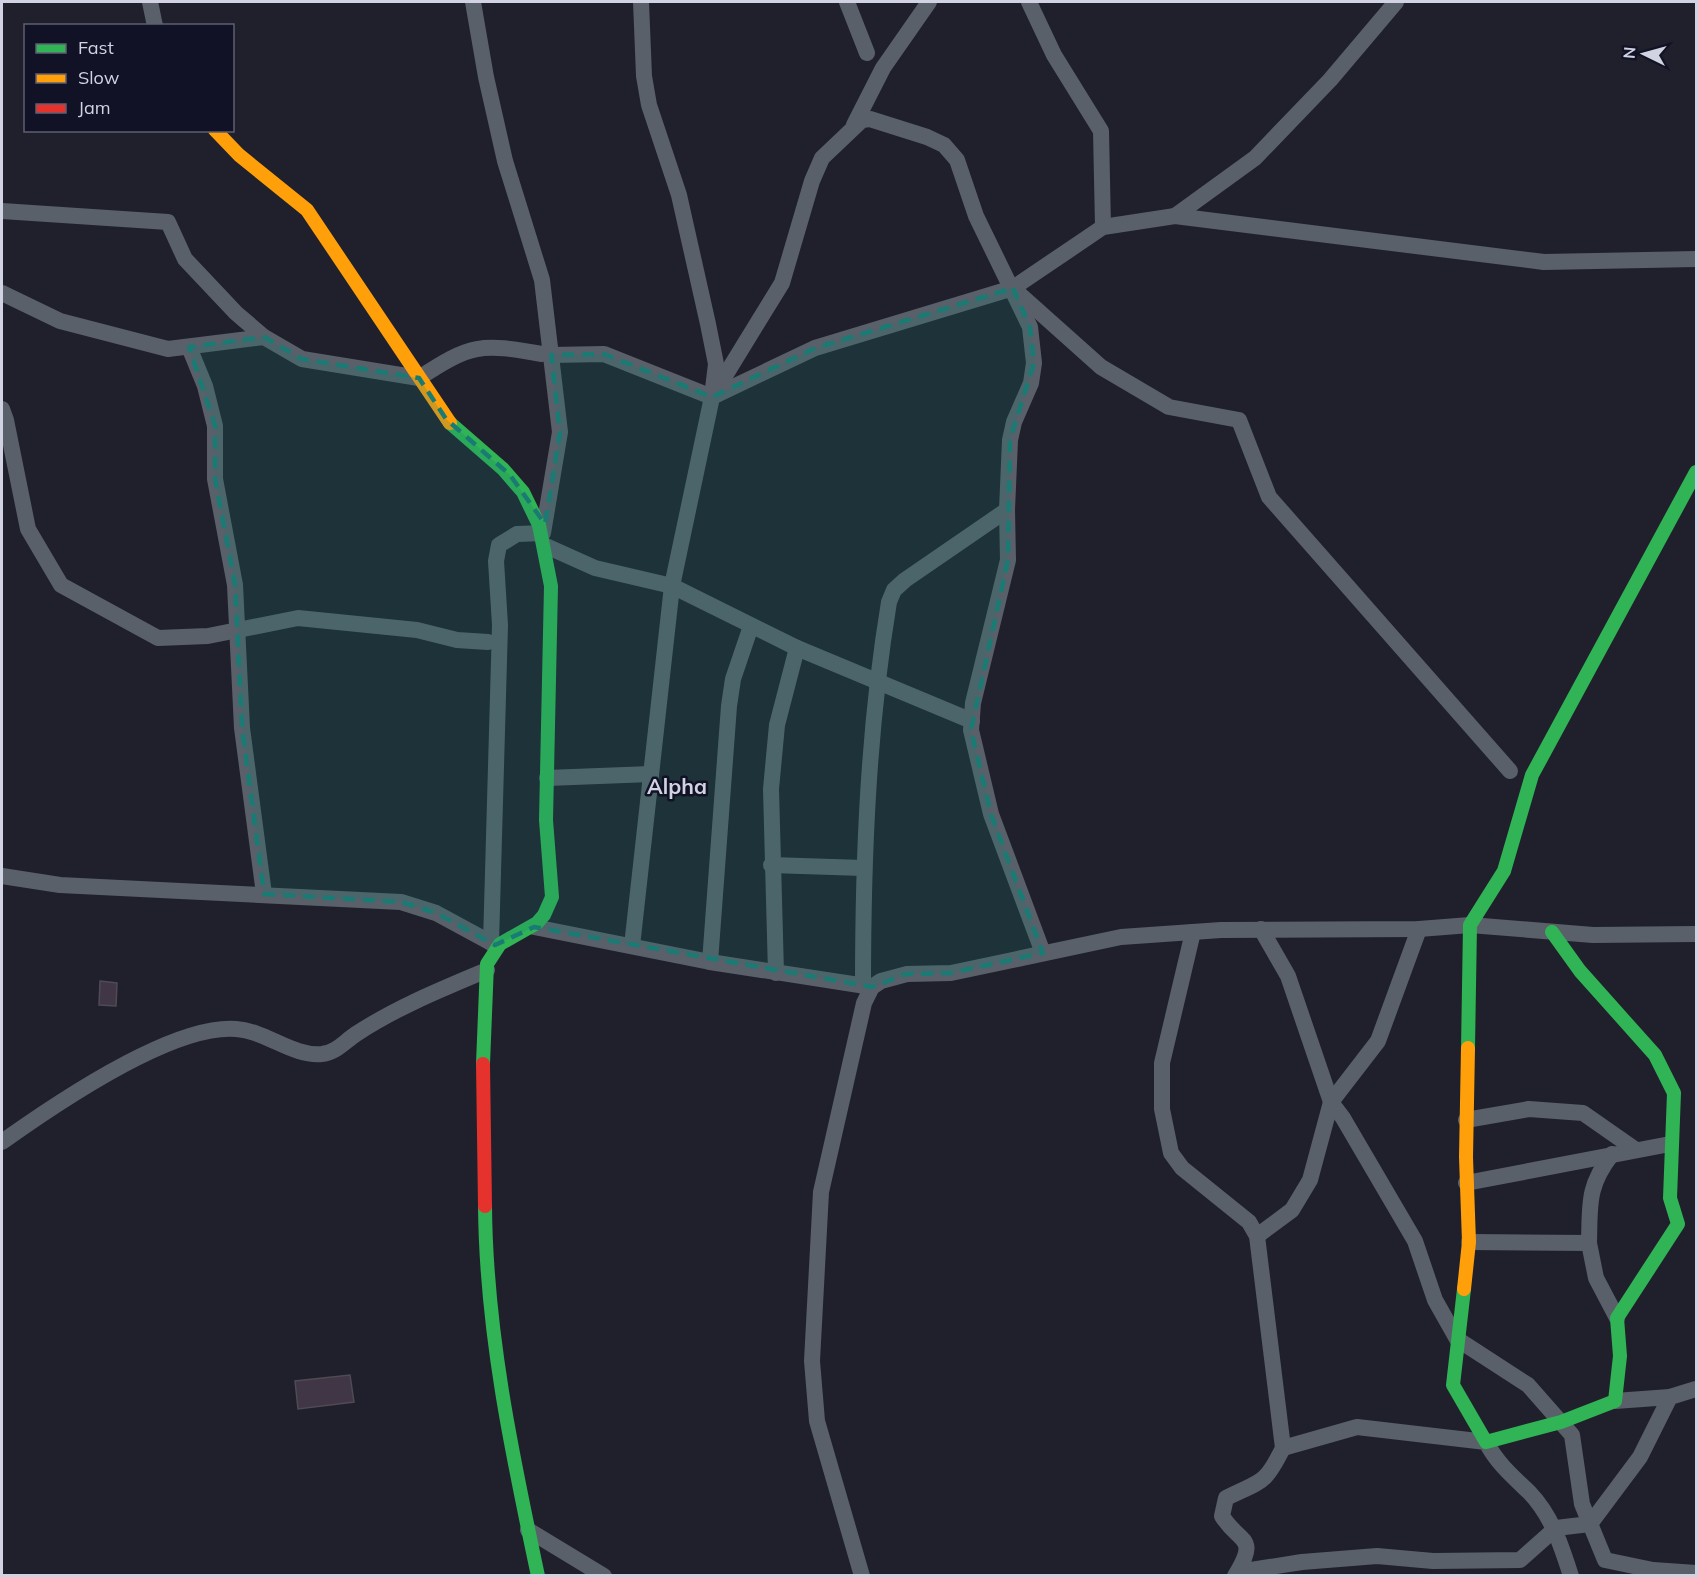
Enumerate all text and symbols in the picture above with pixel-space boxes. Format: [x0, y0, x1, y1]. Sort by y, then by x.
legend [24, 24, 234, 132]
north arrow [1614, 24, 1674, 84]
text: Fast [78, 36, 114, 59]
text: N [1619, 46, 1640, 60]
text: Slow [78, 66, 120, 89]
text: Jam [78, 96, 111, 119]
district label: Alpha [647, 773, 707, 799]

